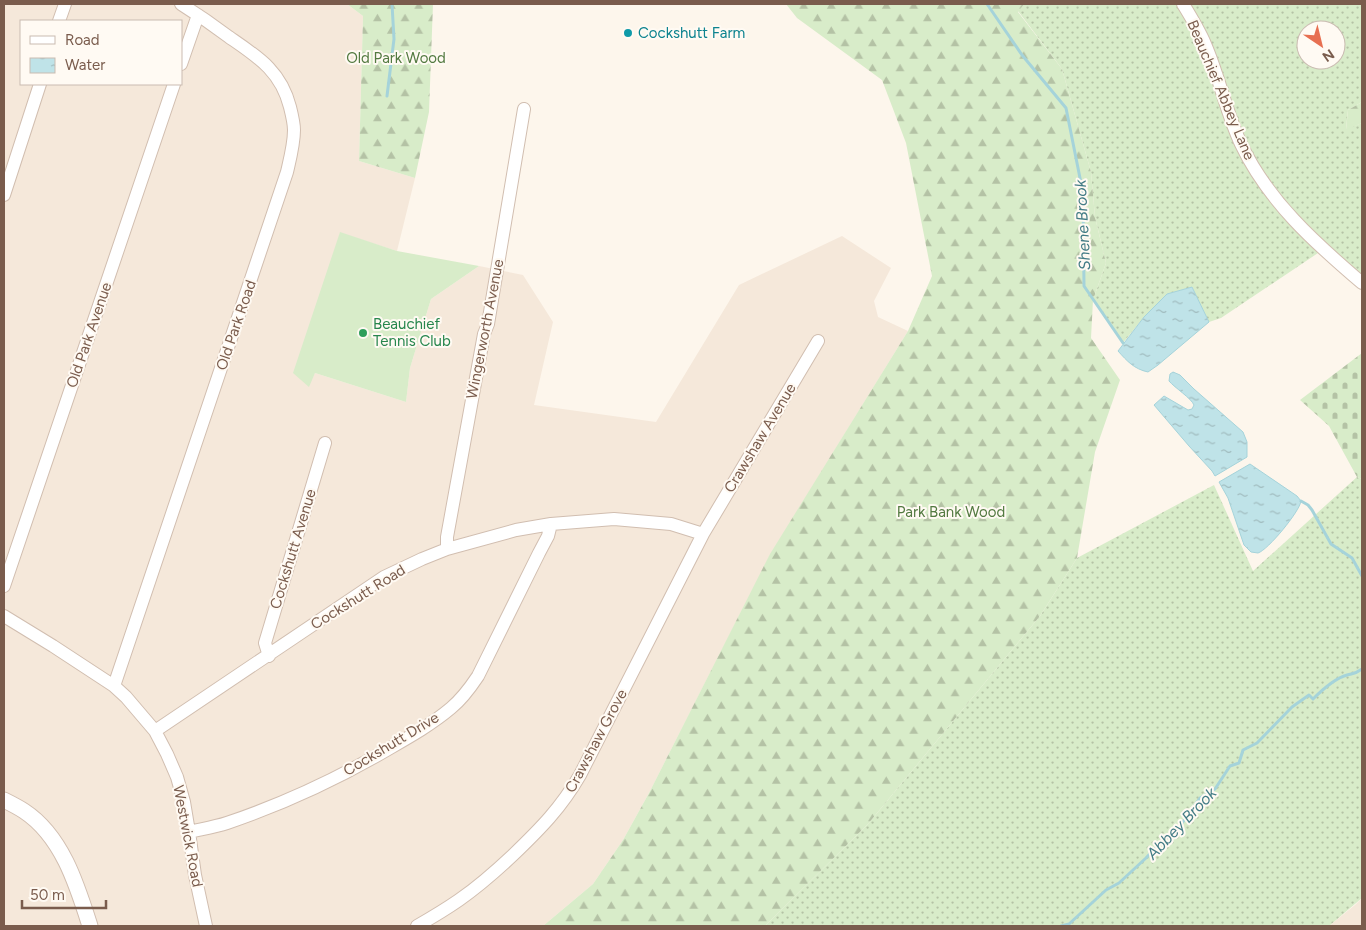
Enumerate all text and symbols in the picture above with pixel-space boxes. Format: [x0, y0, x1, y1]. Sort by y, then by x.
street label: Beauchief Abbey Lane [1183, 17, 1259, 163]
legend [20, 20, 182, 85]
north arrow [1296, 20, 1346, 70]
place label: Cockshutt Farm [638, 24, 745, 42]
marker: Cockshutt Farm [622, 27, 634, 39]
text: Road [65, 31, 100, 49]
text: N [1319, 45, 1337, 65]
park label: Old Park Wood [346, 49, 446, 67]
text: Water [65, 56, 105, 74]
water label: Shene Brook [1071, 178, 1094, 271]
street label: Wingerworth Avenue [463, 258, 507, 400]
street label: Old Park Road [212, 278, 260, 372]
street label: Old Park Avenue [63, 280, 115, 390]
place label: Beauchief Tennis Club [373, 315, 451, 350]
marker: Beauchief Tennis Club [357, 327, 369, 339]
street label: Crawshaw Avenue [720, 380, 800, 496]
street label: Cockshutt Avenue [266, 487, 320, 611]
park label: Park Bank Wood [897, 503, 1005, 521]
street label: Cockshutt Road [307, 561, 409, 633]
street label: Crawshaw Grove [561, 686, 631, 796]
street label: Cockshutt Drive [340, 708, 442, 780]
street label: Westwick Road [169, 783, 207, 889]
water label: Abbey Brook [1142, 783, 1221, 864]
scale bar [22, 878, 106, 910]
text: 50 m [30, 886, 65, 904]

